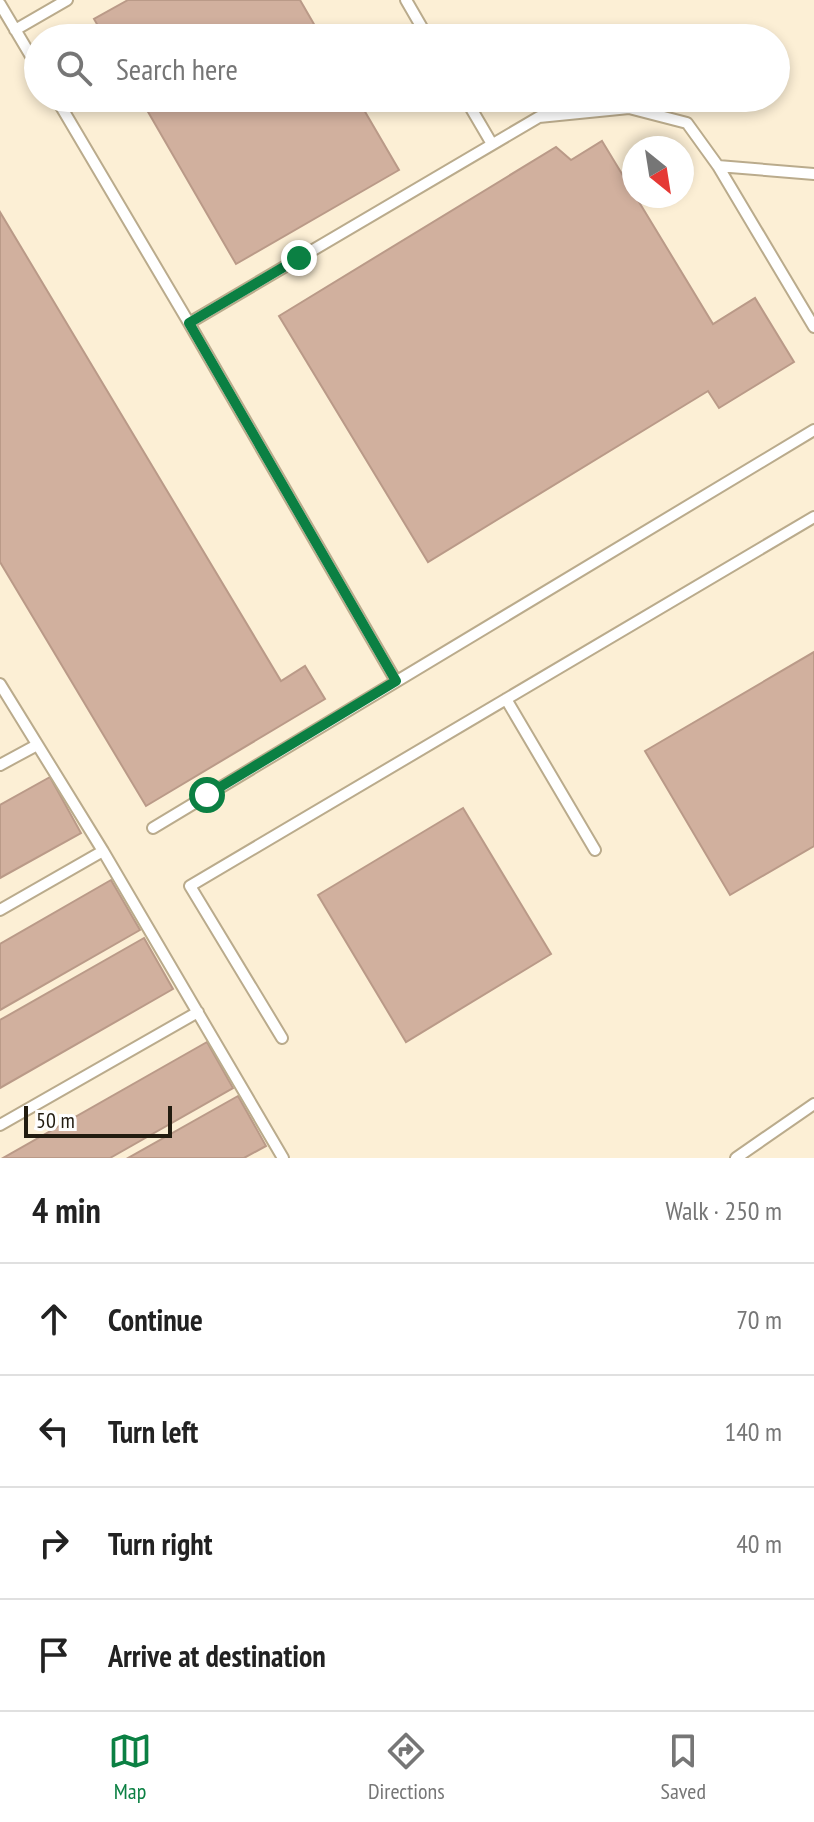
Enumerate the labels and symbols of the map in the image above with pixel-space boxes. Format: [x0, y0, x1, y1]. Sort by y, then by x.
north arrow [622, 136, 694, 208]
route end [281, 240, 317, 276]
route start [189, 777, 225, 813]
scale bar [24, 1102, 172, 1138]

